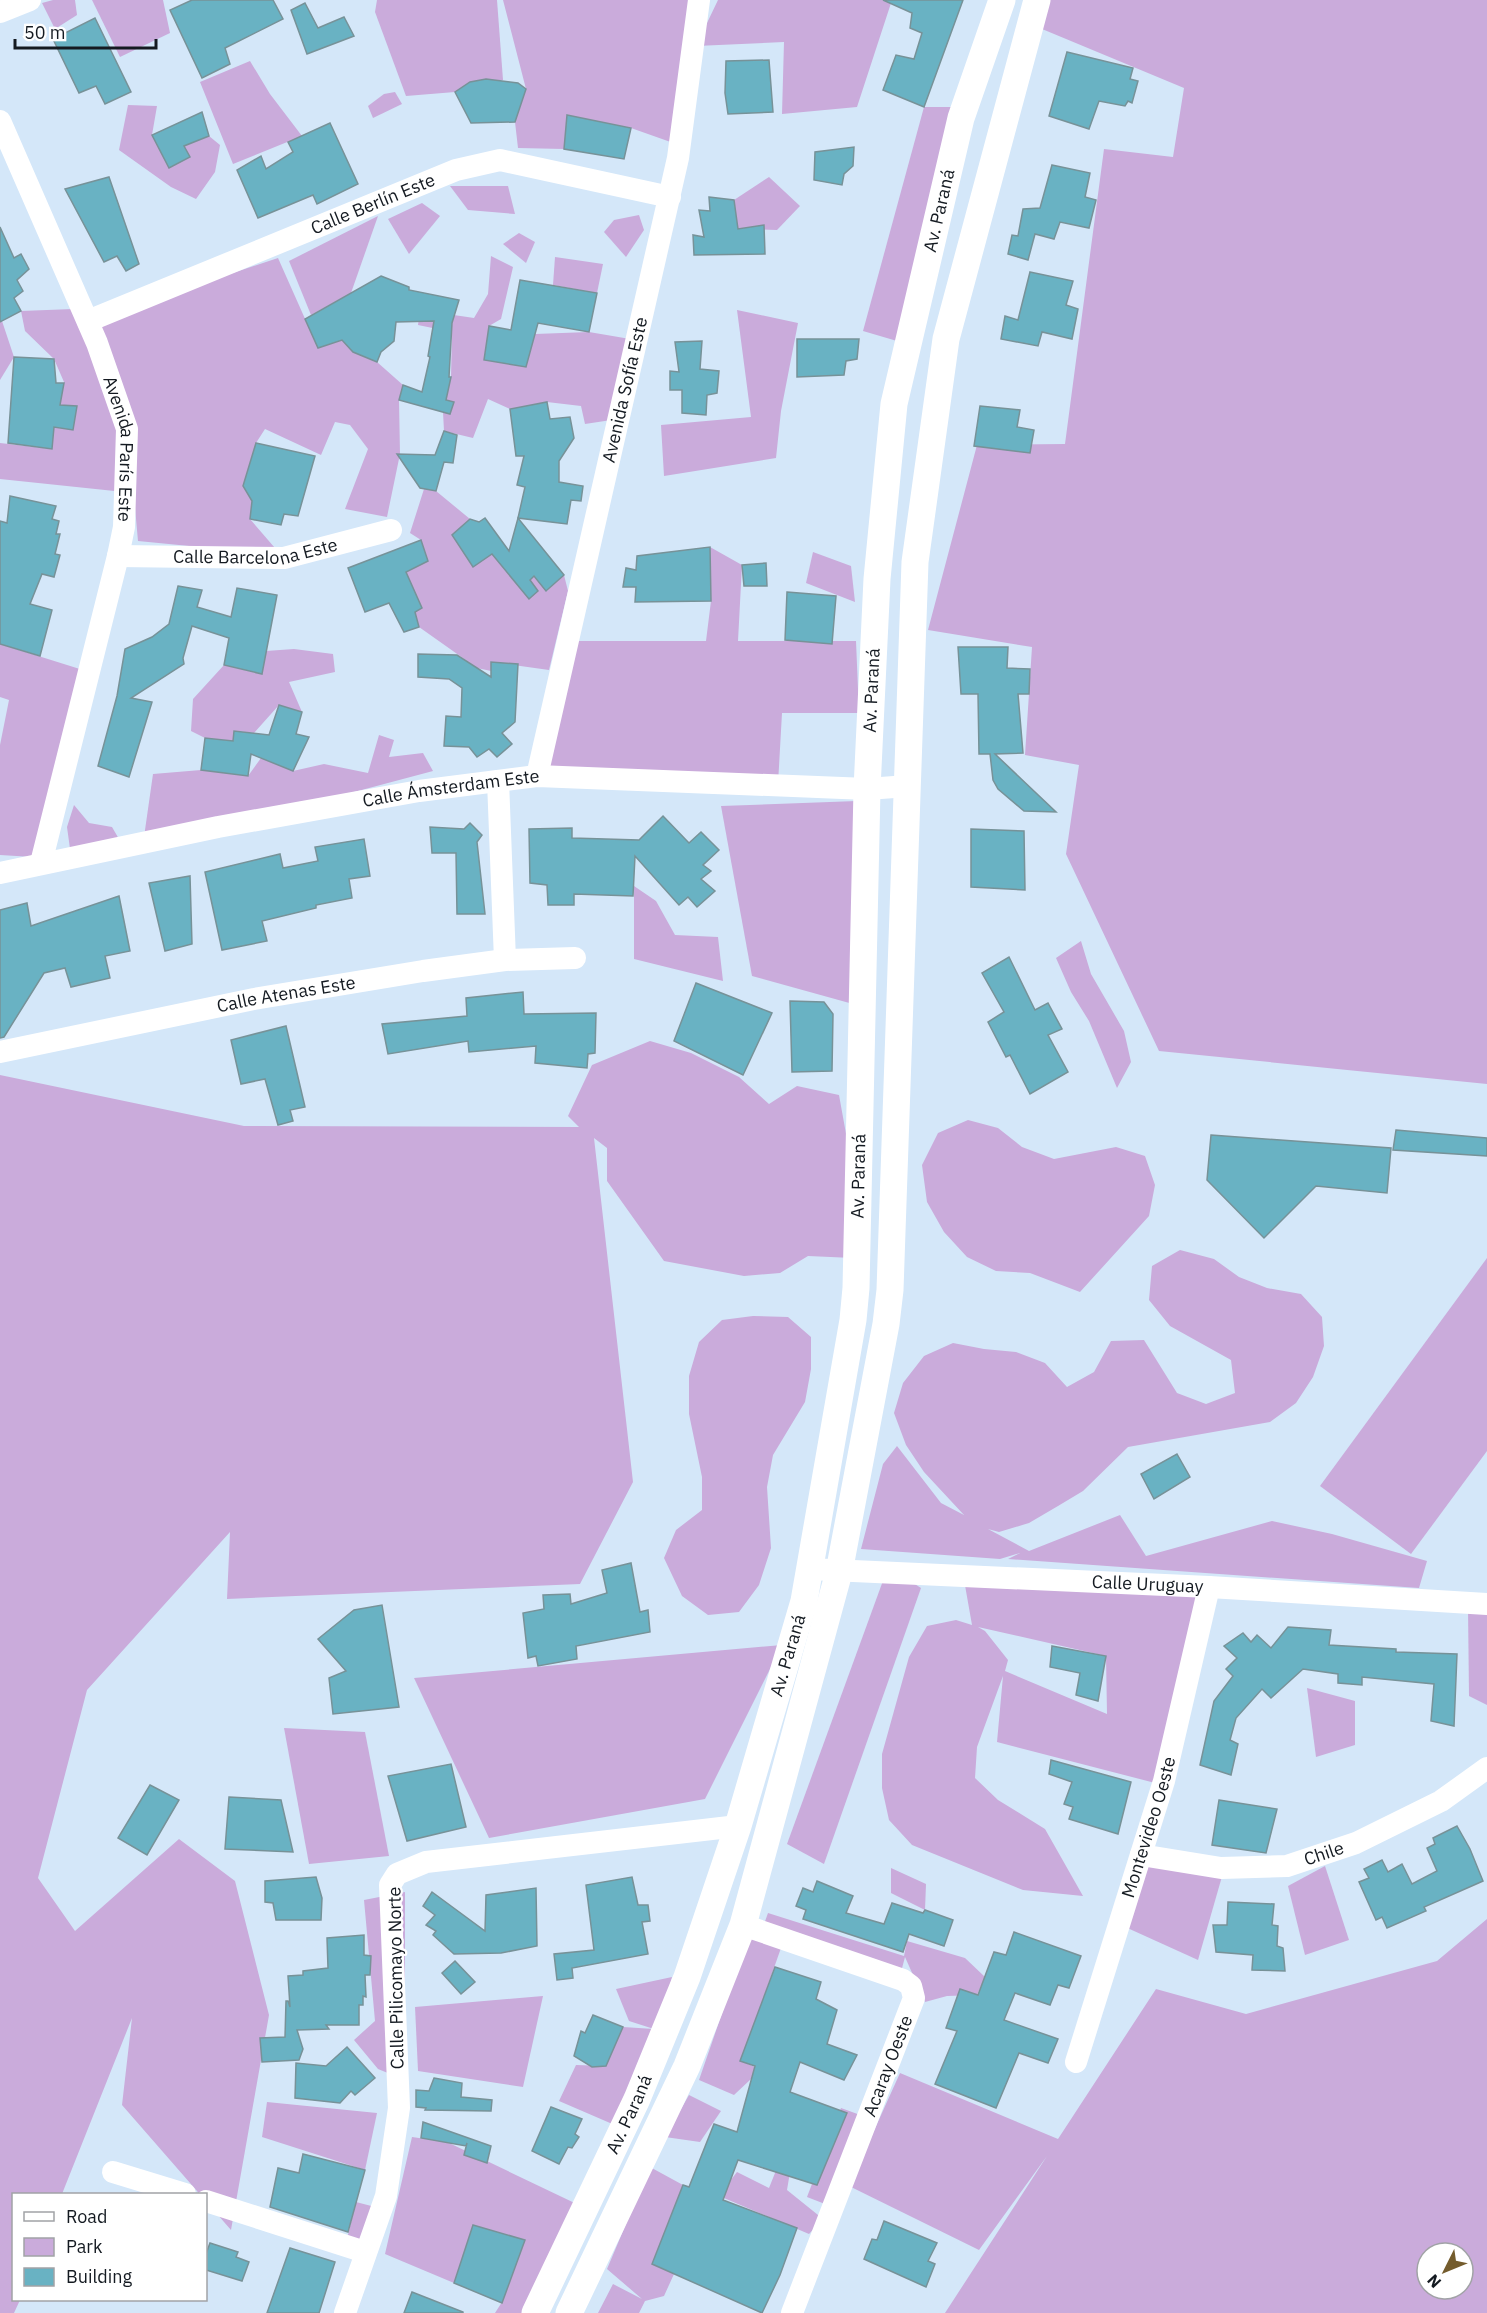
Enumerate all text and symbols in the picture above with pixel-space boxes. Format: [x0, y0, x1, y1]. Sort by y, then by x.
scale bar [15, 12, 156, 50]
text: 50 m [24, 21, 66, 44]
street label: Av. Paraná [918, 166, 960, 254]
street label: Calle Berlín Este [307, 168, 438, 239]
street label: Avenida Sofía Este [597, 315, 652, 465]
street label: Avenida París Este [98, 372, 139, 522]
street label: Calle Barcelona Este [173, 532, 340, 570]
street label: Av. Paraná [858, 647, 885, 733]
street label: Calle Ámsterdam Este [361, 764, 541, 812]
street label: Calle Atenas Este [215, 970, 357, 1017]
street label: Av. Paraná [846, 1133, 870, 1219]
street label: Calle Uruguay [1091, 1570, 1204, 1598]
street label: Av. Paraná [765, 1611, 811, 1699]
street label: Montevideo Oeste [1116, 1754, 1180, 1900]
street label: Chile [1301, 1836, 1347, 1871]
street label: Calle Pilicomayo Norte [382, 1886, 409, 2069]
street label: Acaray Oeste [858, 2012, 917, 2120]
street label: Av. Paraná [601, 2071, 657, 2157]
legend [12, 2193, 207, 2301]
text: Road [66, 2205, 107, 2228]
text: Park [66, 2235, 103, 2258]
north arrow [1415, 2241, 1475, 2301]
text: Building [66, 2265, 133, 2288]
text: N [1423, 2270, 1445, 2292]

